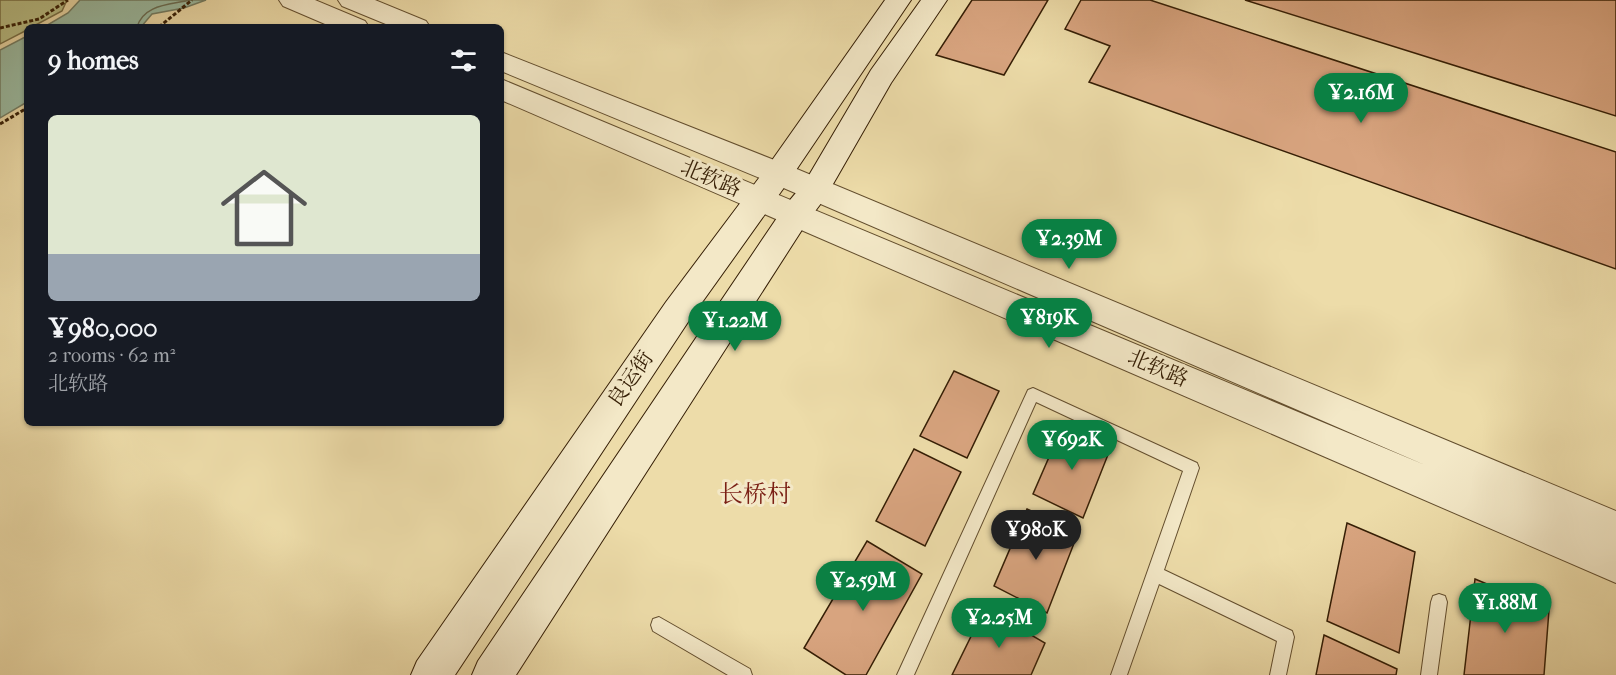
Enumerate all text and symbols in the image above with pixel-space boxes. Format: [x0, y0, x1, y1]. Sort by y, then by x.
icon: filters [447, 44, 480, 77]
text: 9 homes [48, 45, 139, 76]
pin: ¥2.16M [1312, 73, 1410, 124]
text: ¥2.16M [1328, 81, 1394, 104]
icon: home [210, 154, 318, 262]
street label: 北软路 [677, 155, 745, 201]
pin: ¥2.39M [1020, 219, 1118, 270]
text: ¥2.39M [1036, 227, 1102, 250]
pin: ¥819K [1007, 298, 1091, 349]
pin: ¥1.22M [686, 301, 784, 352]
text: ¥819K [1020, 306, 1078, 329]
text: ¥1.22M [702, 309, 768, 332]
text: ¥980,000 [48, 313, 158, 344]
text: 2 rooms · 62 m² [48, 344, 175, 367]
street label: 北软路 [1124, 345, 1192, 391]
street label: 良运街 [602, 346, 658, 412]
text: 北软路 [48, 372, 108, 395]
pin: ¥692K [1030, 420, 1114, 471]
text: ¥692K [1041, 428, 1103, 451]
district label: 长桥村 [719, 480, 791, 508]
pin: ¥980K [994, 510, 1078, 561]
text: ¥980K [1005, 518, 1067, 541]
pin: ¥2.59M [814, 561, 912, 612]
text: ¥2.59M [830, 569, 896, 592]
pin: ¥1.88M [1456, 583, 1554, 634]
text: ¥1.88M [1473, 591, 1537, 614]
pin: ¥2.25M [950, 598, 1048, 649]
text: ¥2.25M [966, 606, 1032, 629]

